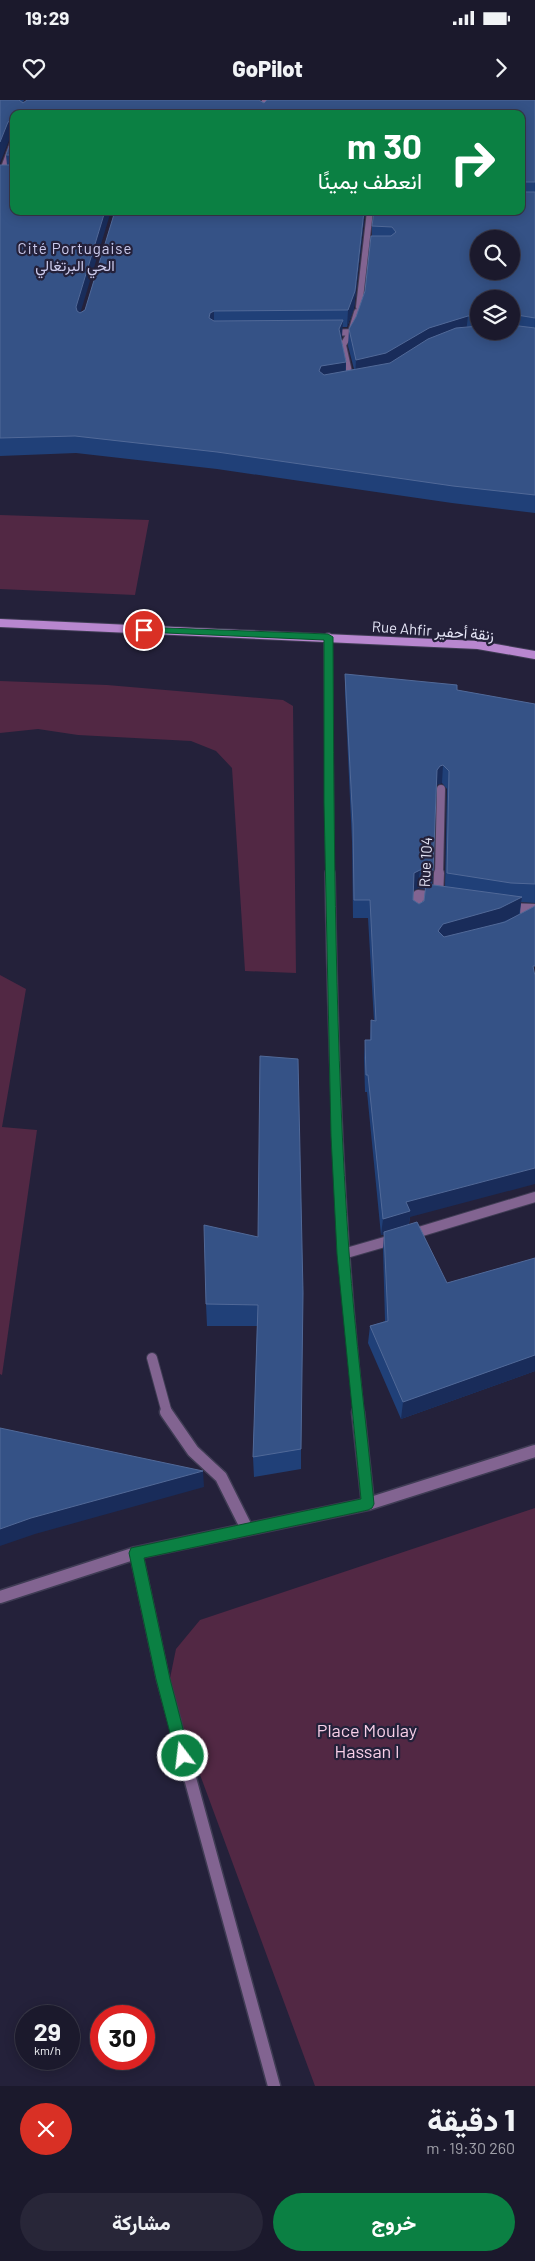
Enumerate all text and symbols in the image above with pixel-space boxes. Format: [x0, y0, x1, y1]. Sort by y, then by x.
text: 19:29 [25, 6, 69, 29]
icon: heart [20, 54, 48, 82]
icon: forward [487, 54, 515, 82]
text: GoPilot [232, 55, 303, 81]
text: 30 m [347, 124, 422, 166]
icon: right [440, 130, 505, 195]
text: انعطف يمينًا [318, 167, 422, 193]
map controls [470, 230, 520, 340]
button: search [470, 230, 520, 280]
district label: Cité Portugaise الحي البرتغالي [18, 239, 132, 279]
button: layers [470, 290, 520, 340]
pin [123, 609, 165, 651]
icon: arrive [130, 616, 158, 644]
street label: Rue Ahfir زنقة أحفير [371, 617, 495, 644]
street label: Rue 104 [415, 836, 435, 888]
park label: Place Moulay Hassan I [317, 1719, 417, 1762]
position arrow [156, 1729, 208, 1781]
speed limit sign: 30 [90, 2005, 155, 2070]
text: 29 [34, 2016, 61, 2046]
text: km/h [34, 2043, 61, 2057]
text: 1 دقيقة [427, 2101, 515, 2137]
button: close [20, 2103, 72, 2155]
text: 260 m · 19:30 [426, 2138, 515, 2157]
button: مشاركة [20, 2193, 263, 2251]
button: خروج [273, 2193, 515, 2251]

